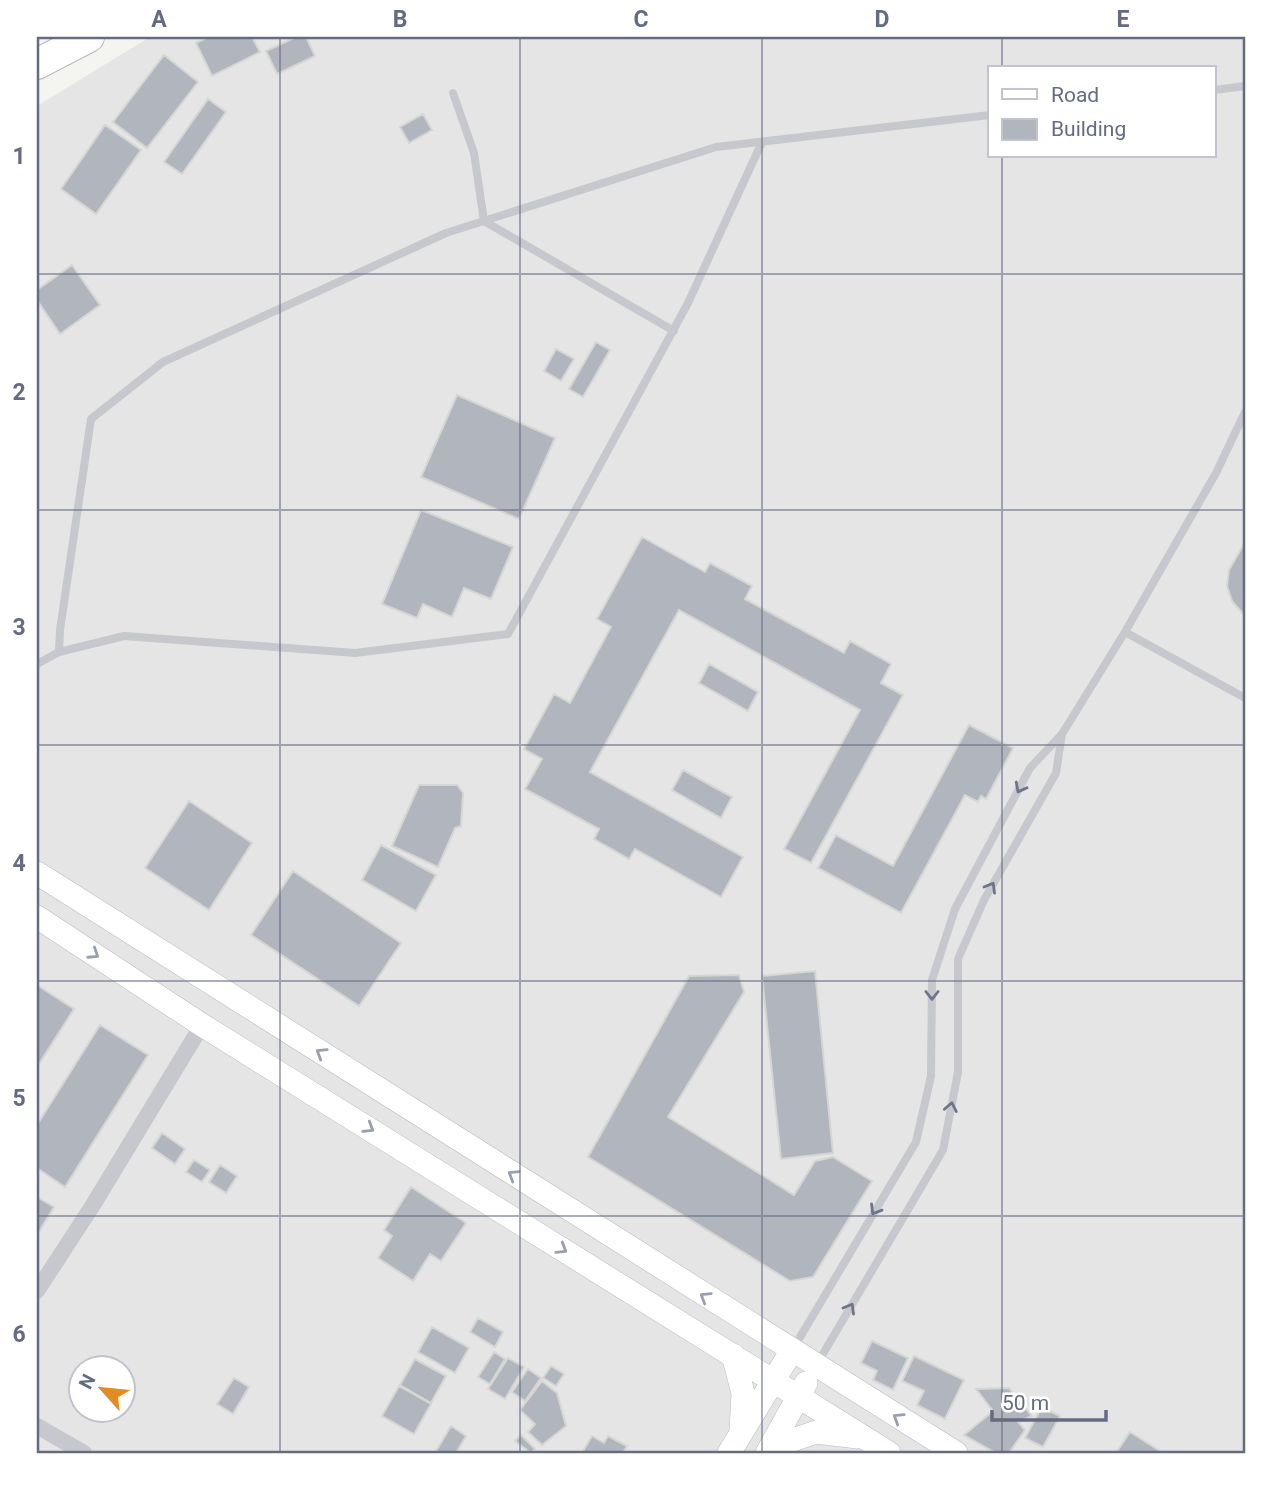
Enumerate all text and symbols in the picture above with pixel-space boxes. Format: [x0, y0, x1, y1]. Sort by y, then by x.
text: A [151, 6, 167, 33]
text: B [393, 6, 407, 33]
text: C [633, 6, 649, 33]
text: D [875, 6, 889, 33]
text: E [1117, 6, 1130, 33]
legend [988, 66, 1216, 158]
text: Road [1051, 83, 1099, 107]
text: Building [1051, 117, 1126, 141]
text: 1 [12, 143, 26, 170]
text: 2 [12, 379, 26, 406]
text: 3 [12, 614, 26, 641]
one-way arrow [1015, 781, 1028, 793]
text: 4 [12, 850, 26, 877]
one-way arrow [983, 882, 996, 895]
one-way arrow [86, 946, 99, 958]
one-way arrow [924, 991, 940, 1001]
one-way arrow [315, 1049, 328, 1062]
text: 5 [12, 1085, 26, 1112]
one-way arrow [943, 1101, 958, 1113]
one-way arrow [361, 1120, 374, 1133]
one-way arrow [507, 1171, 520, 1184]
one-way arrow [870, 1202, 883, 1215]
one-way arrow [554, 1240, 567, 1253]
one-way arrow [700, 1293, 713, 1306]
one-way arrow [842, 1303, 855, 1316]
text: 6 [12, 1321, 26, 1348]
north arrow [66, 1354, 136, 1424]
text: N [74, 1370, 101, 1393]
scale bar [992, 1378, 1105, 1422]
text: 50 m [1002, 1391, 1049, 1415]
one-way arrow [892, 1413, 905, 1426]

